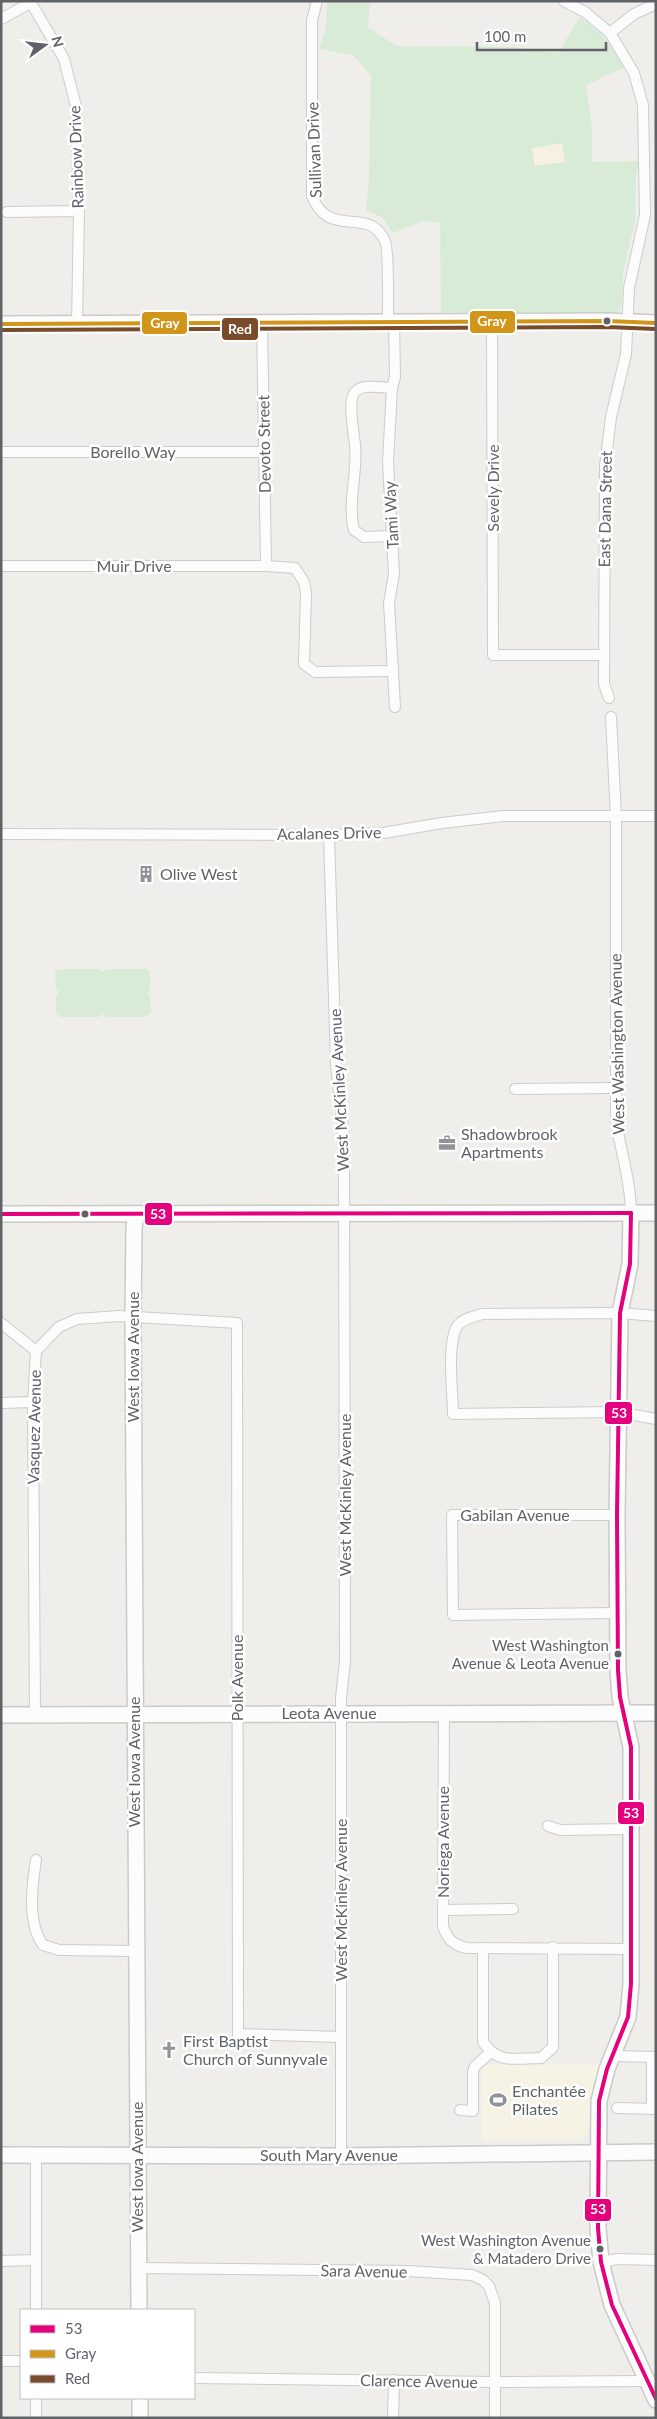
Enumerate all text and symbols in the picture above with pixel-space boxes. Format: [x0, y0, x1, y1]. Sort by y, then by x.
north arrow [20, 20, 70, 70]
scale bar [477, 20, 606, 52]
text: 100 m [484, 27, 526, 45]
text: N [48, 34, 68, 49]
street label: Sullivan Drive [302, 102, 325, 198]
street label: Rainbow Drive [64, 105, 87, 209]
line badge: Gray [469, 310, 516, 334]
line badge: Gray [141, 311, 188, 335]
text: Gray [477, 312, 507, 329]
text: Gray [150, 314, 180, 331]
unlabelled marker [602, 316, 612, 326]
line badge: Red [221, 317, 259, 341]
text: Red [228, 320, 252, 337]
street label: Devoto Street [253, 394, 274, 493]
street label: Borello Way [90, 442, 176, 461]
street label: Sevely Drive [483, 444, 502, 532]
street label: East Dana Street [594, 450, 615, 568]
street label: Tami Way [379, 480, 402, 550]
street label: Muir Drive [96, 556, 172, 575]
street label: Acalanes Drive [277, 822, 381, 843]
building icon: Olive West [136, 864, 156, 884]
place label: Olive West [160, 864, 238, 883]
street label: West Washington Avenue [605, 953, 628, 1135]
street label: West McKinley Avenue [325, 1008, 352, 1172]
place label: Shadowbrook Apartments [461, 1124, 559, 1161]
office icon: Shadowbrook Apartments [437, 1133, 457, 1153]
line badge: 53 [144, 1202, 173, 1226]
text: 53 [150, 1205, 166, 1222]
unlabelled marker [80, 1209, 90, 1219]
street label: West Iowa Avenue [123, 1291, 142, 1423]
street label: Vasquez Avenue [23, 1370, 44, 1484]
line badge: 53 [604, 1401, 633, 1425]
text: 53 [611, 1404, 627, 1421]
street label: West McKinley Avenue [335, 1414, 354, 1576]
street label: Gabilan Avenue [460, 1505, 570, 1524]
street label: Polk Avenue [227, 1635, 246, 1721]
place label: West Washington Avenue & Leota Avenue [452, 1636, 609, 1672]
marker: West Washington Avenue & Leota Avenue [613, 1649, 623, 1659]
street label: West Iowa Avenue [124, 1696, 143, 1828]
street label: Leota Avenue [281, 1703, 377, 1722]
street label: Noriega Avenue [433, 1786, 452, 1898]
line badge: 53 [617, 1801, 645, 1825]
text: 53 [623, 1804, 639, 1821]
street label: West McKinley Avenue [331, 1819, 350, 1981]
place label: First Baptist Church of Sunnyvale [183, 2031, 328, 2068]
church icon: First Baptist Church of Sunnyvale [159, 2040, 179, 2060]
place label: Enchantée Pilates [512, 2081, 586, 2118]
sports icon: Enchantée Pilates [488, 2090, 508, 2110]
street label: West Iowa Avenue [127, 2101, 146, 2233]
street label: South Mary Avenue [260, 2145, 398, 2164]
line badge: 53 [584, 2198, 612, 2222]
text: 53 [590, 2200, 606, 2217]
place label: West Washington Avenue & Matadero Drive [421, 2231, 591, 2267]
marker: West Washington Avenue & Matadero Drive [595, 2244, 605, 2254]
street label: Sara Avenue [320, 2260, 408, 2281]
legend [20, 2309, 195, 2399]
text: 53 [65, 2319, 82, 2337]
text: Gray [65, 2344, 96, 2362]
text: Red [65, 2369, 90, 2387]
street label: Clarence Avenue [360, 2370, 478, 2391]

